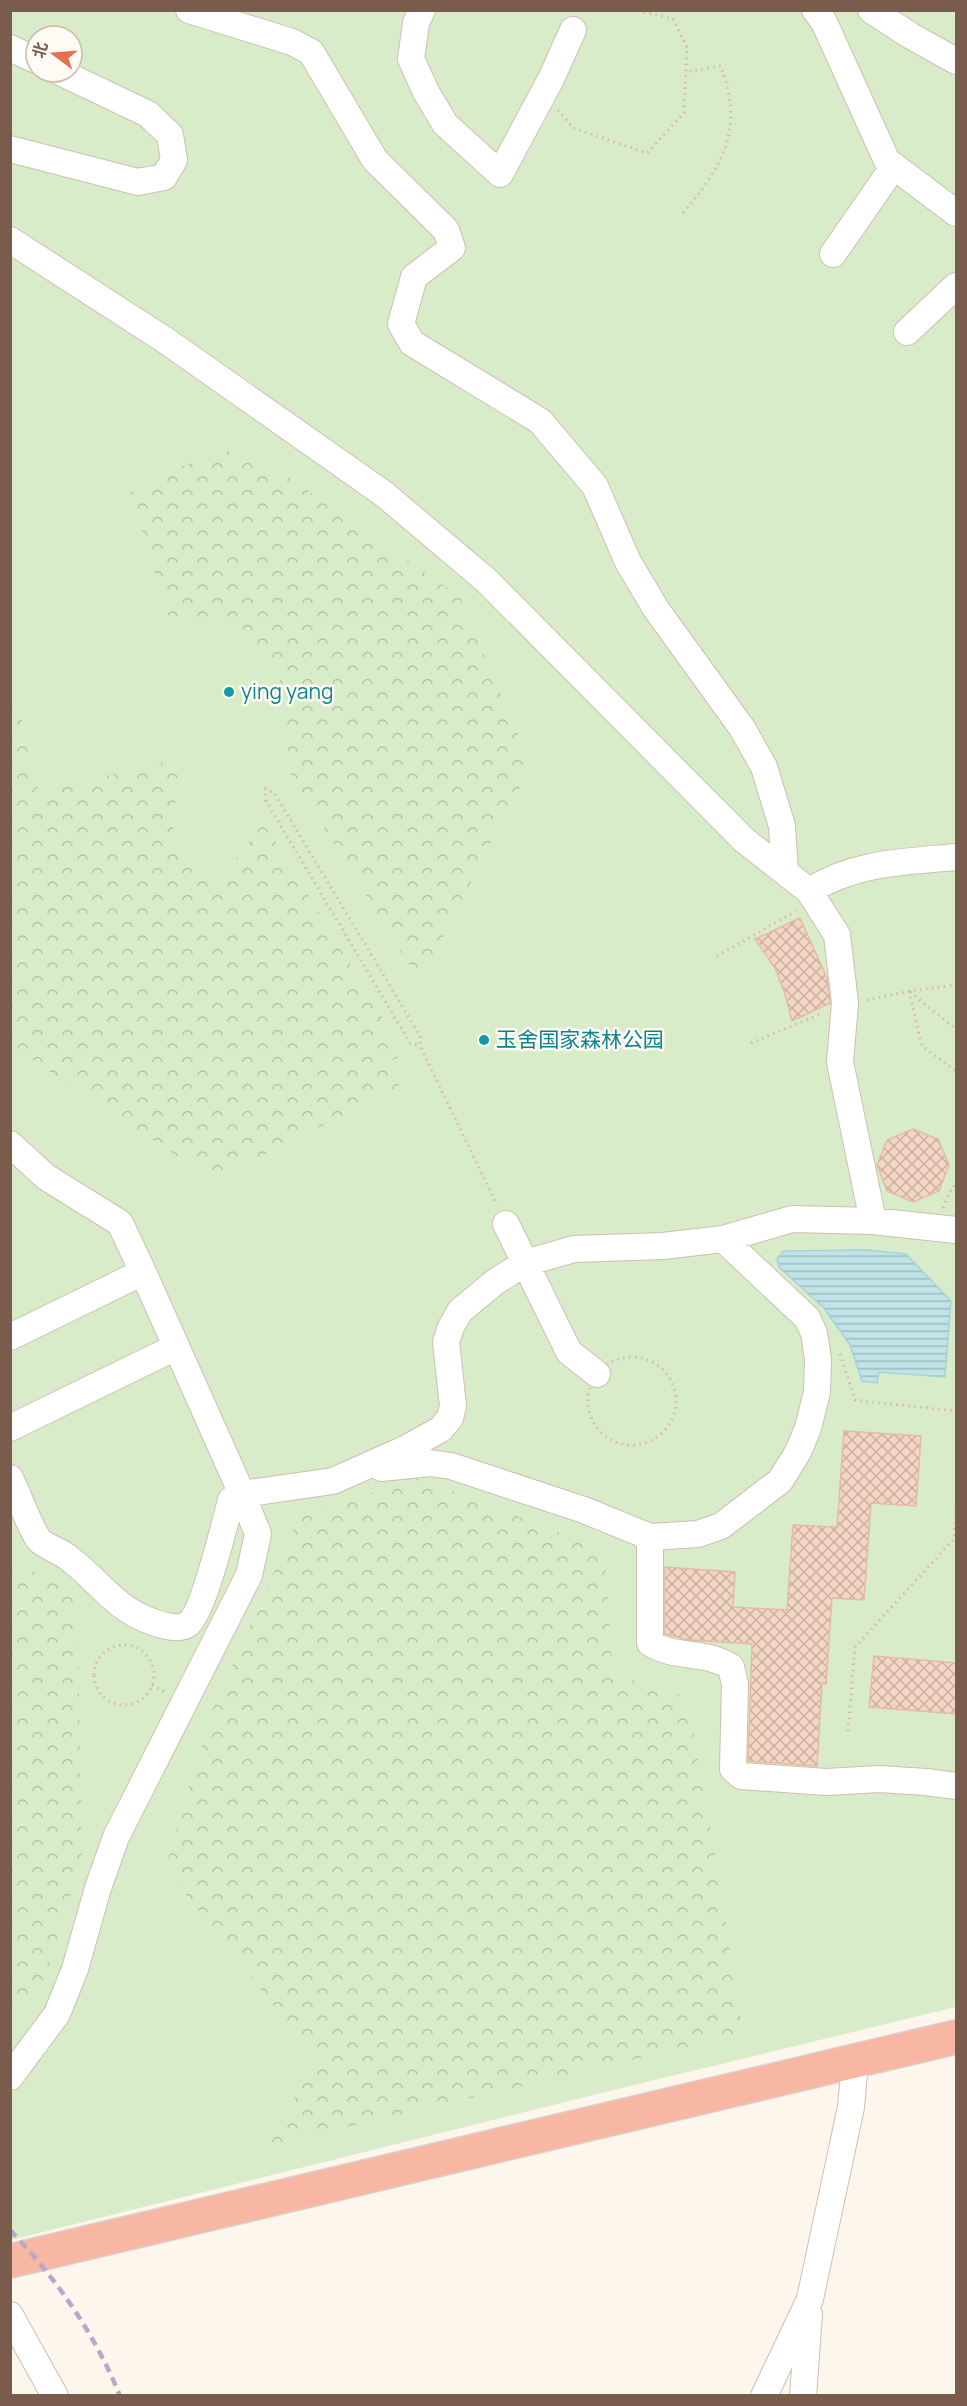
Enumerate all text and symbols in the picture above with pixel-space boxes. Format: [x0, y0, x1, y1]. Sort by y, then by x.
north arrow [24, 24, 84, 84]
text: 北 [27, 39, 52, 61]
place label: ying yang [241, 677, 333, 705]
marker: ying yang [222, 685, 236, 699]
place label: 玉舍国家森林公园 [496, 1025, 664, 1053]
marker: 玉舍国家森林公园 [477, 1033, 491, 1047]

